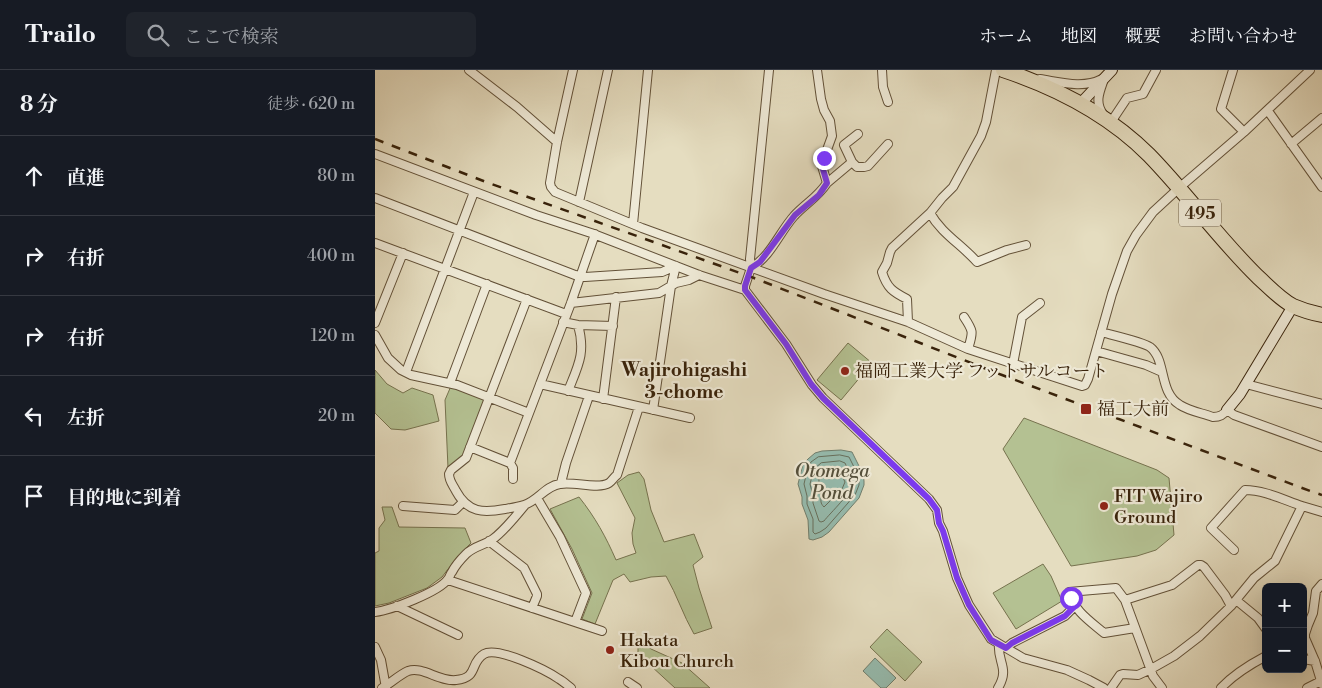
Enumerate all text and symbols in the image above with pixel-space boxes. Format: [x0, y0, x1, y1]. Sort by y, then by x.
search box [126, 12, 476, 57]
text: Trailo [25, 20, 96, 50]
icon: search [144, 21, 172, 49]
text: ここで検索 [184, 25, 279, 49]
text: ホーム [979, 25, 1033, 48]
text: 地図 [1061, 25, 1097, 48]
text: 概要 [1125, 25, 1161, 48]
text: お問い合わせ [1189, 25, 1297, 48]
text: 8 分 [20, 92, 58, 118]
text: 徒歩 · 620 m [267, 94, 355, 114]
route end [813, 147, 836, 170]
icon: ahead [20, 162, 48, 190]
text: 直進 [67, 166, 105, 190]
text: 80 m [317, 166, 355, 186]
road number: 495 [1179, 200, 1221, 226]
icon: right [20, 242, 48, 270]
text: 右折 [67, 246, 105, 270]
text: 400 m [307, 246, 355, 266]
icon: right [20, 322, 48, 350]
text: 右折 [67, 326, 105, 350]
text: 120 m [311, 326, 355, 346]
district label: Wajirohigashi 3-chome [620, 358, 747, 404]
place label: 福岡工業大学 フットサルコート [855, 360, 1109, 383]
marker: 福岡工業大学 フットサルコート [839, 365, 851, 377]
place label: 福工大前 [1097, 398, 1169, 421]
icon: left [20, 402, 48, 430]
marker: 福工大前 [1079, 402, 1093, 416]
text: 左折 [67, 406, 105, 430]
text: 20 m [318, 406, 355, 426]
water label: Otomega Pond [795, 459, 870, 505]
icon: arrive [20, 482, 48, 510]
place label: FIT Wajiro Ground [1114, 485, 1203, 529]
text: 目的地に到着 [67, 486, 181, 510]
marker: FIT Wajiro Ground [1098, 500, 1110, 512]
map controls [1262, 583, 1307, 673]
button: + [1262, 583, 1307, 628]
route start [1060, 587, 1083, 610]
button: − [1262, 628, 1307, 673]
place label: Hakata Kibou Church [620, 629, 734, 673]
marker: Hakata Kibou Church [604, 644, 616, 656]

